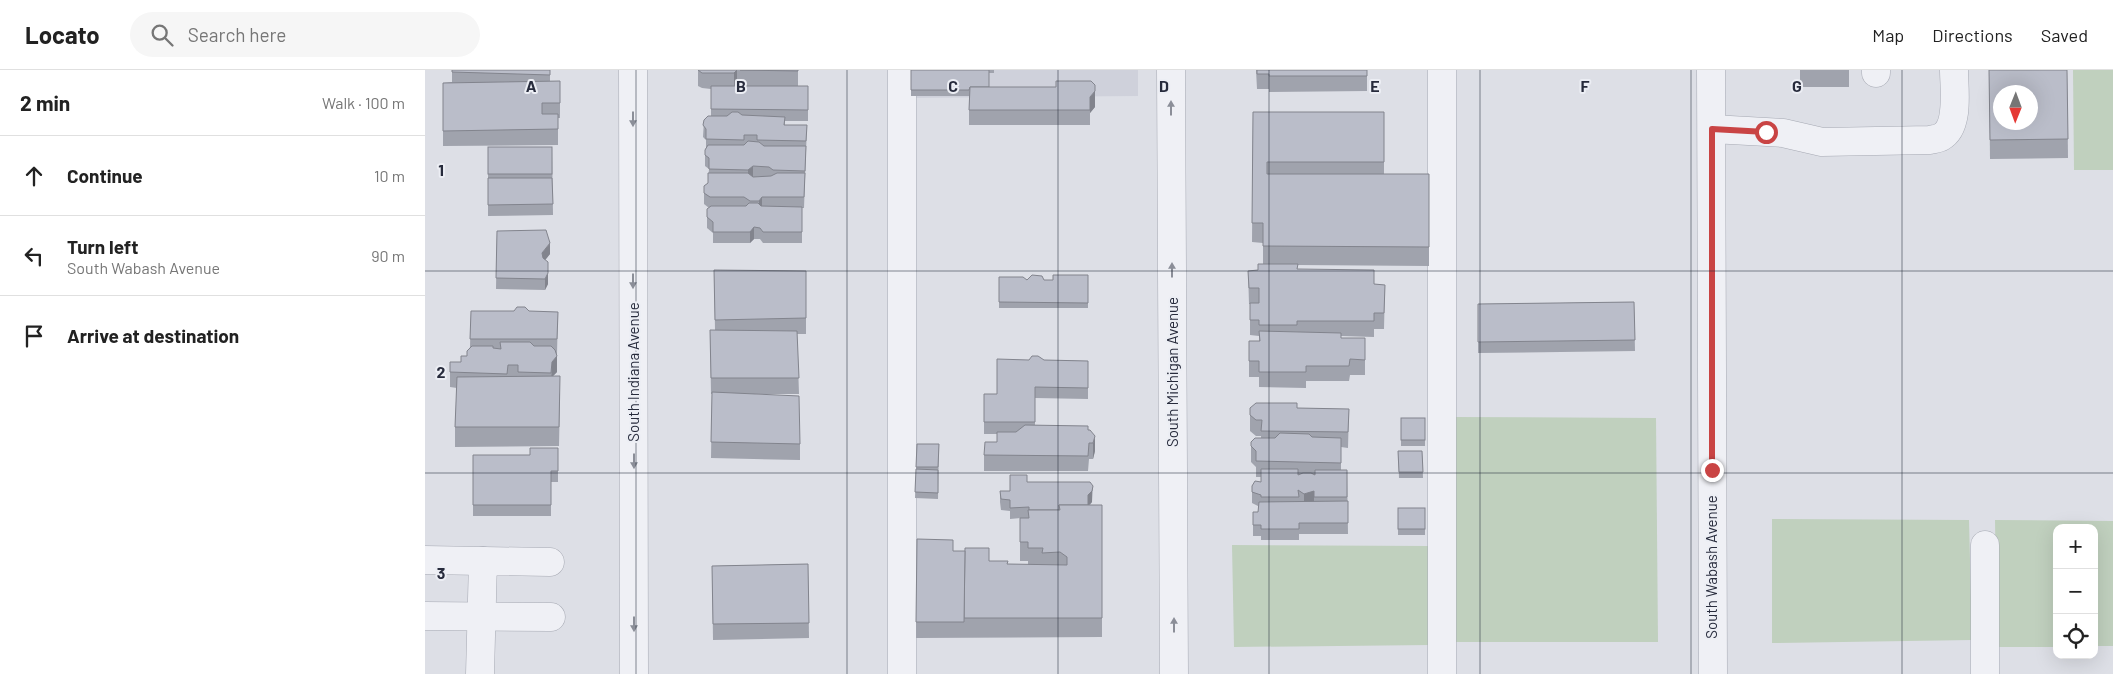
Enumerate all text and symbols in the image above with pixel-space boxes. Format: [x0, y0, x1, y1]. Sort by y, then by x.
search box [130, 12, 480, 57]
text: Locato [25, 20, 100, 49]
icon: search [148, 21, 176, 49]
text: Search here [188, 23, 286, 46]
text: Map [1872, 24, 1904, 46]
text: Directions [1932, 24, 2013, 46]
text: Saved [2041, 24, 2088, 46]
text: A [526, 76, 537, 95]
text: B [736, 76, 746, 95]
text: C [948, 76, 958, 95]
text: D [1159, 76, 1169, 95]
text: E [1370, 76, 1380, 95]
text: F [1581, 76, 1590, 95]
text: G [1792, 76, 1802, 95]
north arrow [1993, 85, 2038, 130]
text: 2 min [20, 90, 70, 115]
text: Walk · 100 m [322, 93, 405, 112]
one-way arrow [1167, 100, 1175, 116]
one-way arrow [629, 111, 637, 127]
route start [1755, 121, 1778, 144]
text: 1 [438, 160, 444, 179]
icon: ahead [20, 162, 48, 190]
text: Continue [67, 164, 143, 187]
text: 10 m [374, 166, 405, 185]
text: Turn left [67, 235, 138, 258]
icon: left [20, 242, 48, 270]
text: 90 m [371, 246, 405, 265]
text: South Wabash Avenue [67, 258, 220, 277]
one-way arrow [1168, 262, 1176, 278]
one-way arrow [629, 273, 637, 289]
street label: South Michigan Avenue [1163, 297, 1181, 447]
street label: South Indiana Avenue [624, 302, 642, 442]
icon: arrive [20, 322, 48, 350]
text: Arrive at destination [67, 324, 239, 347]
text: 2 [437, 362, 446, 381]
one-way arrow [630, 453, 638, 469]
route end [1701, 459, 1724, 482]
street label: South Wabash Avenue [1702, 495, 1720, 639]
map controls [2053, 524, 2098, 659]
button: + [2053, 524, 2098, 569]
text: 3 [437, 563, 445, 582]
button: − [2053, 569, 2098, 614]
button: locate [2053, 614, 2098, 659]
one-way arrow [630, 616, 638, 632]
one-way arrow [1170, 617, 1178, 633]

